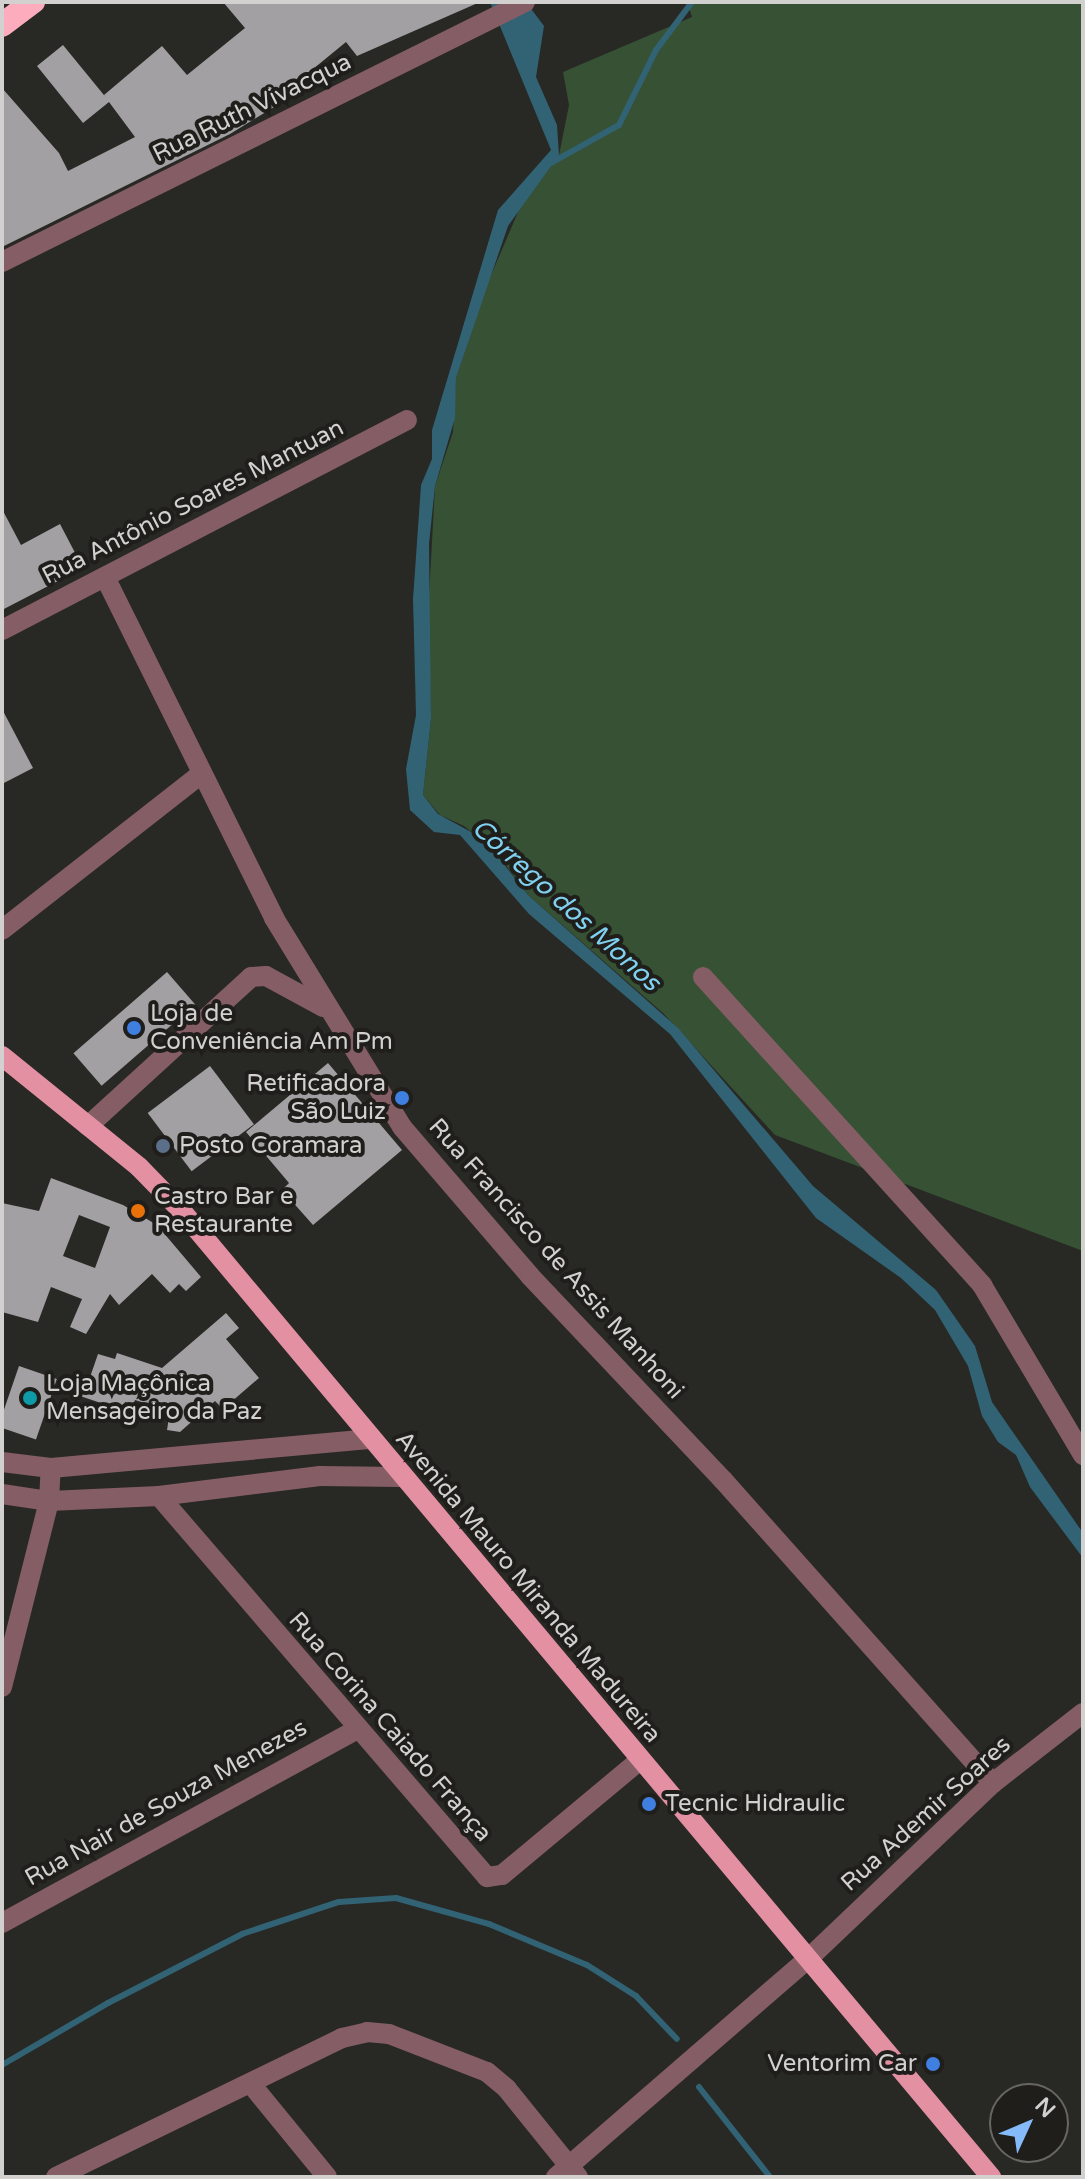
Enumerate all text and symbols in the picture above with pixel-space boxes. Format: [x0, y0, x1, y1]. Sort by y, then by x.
street label: Rua Ruth Vivacqua [148, 47, 356, 169]
street label: Rua Antônio Soares Mantuan [37, 413, 349, 591]
water label: Córrego dos Monos [465, 812, 667, 998]
place label: Loja de Conveniência Am Pm [150, 1000, 393, 1056]
marker: Loja de Conveniência Am Pm [125, 1019, 143, 1037]
place label: Retificadora São Luiz [246, 1070, 386, 1126]
marker: Retificadora São Luiz [393, 1089, 411, 1107]
street label: Rua Francisco de Assis Manhoni [422, 1113, 690, 1405]
place label: Posto Coramara [179, 1132, 362, 1160]
marker: Posto Coramara [154, 1137, 172, 1155]
place label: Castro Bar e Restaurante [154, 1183, 294, 1239]
marker: Castro Bar e Restaurante [129, 1202, 147, 1220]
place label: Loja Maçônica Mensageiro da Paz [46, 1370, 262, 1426]
marker: Loja Maçônica Mensageiro da Paz [21, 1389, 39, 1407]
street label: Avenida Mauro Miranda Madureira [389, 1425, 667, 1749]
street label: Rua Corina Caiado França [282, 1606, 498, 1848]
street label: Rua Nair de Souza Menezes [20, 1713, 312, 1893]
street label: Rua Ademir Soares [835, 1730, 1017, 1898]
place label: Tecnic Hidraulic [665, 1790, 845, 1818]
marker: Tecnic Hidraulic [640, 1795, 658, 1813]
place label: Ventorim Car [767, 2050, 917, 2078]
marker: Ventorim Car [924, 2055, 942, 2073]
north arrow [989, 2083, 1069, 2163]
text: N [1029, 2092, 1060, 2123]

